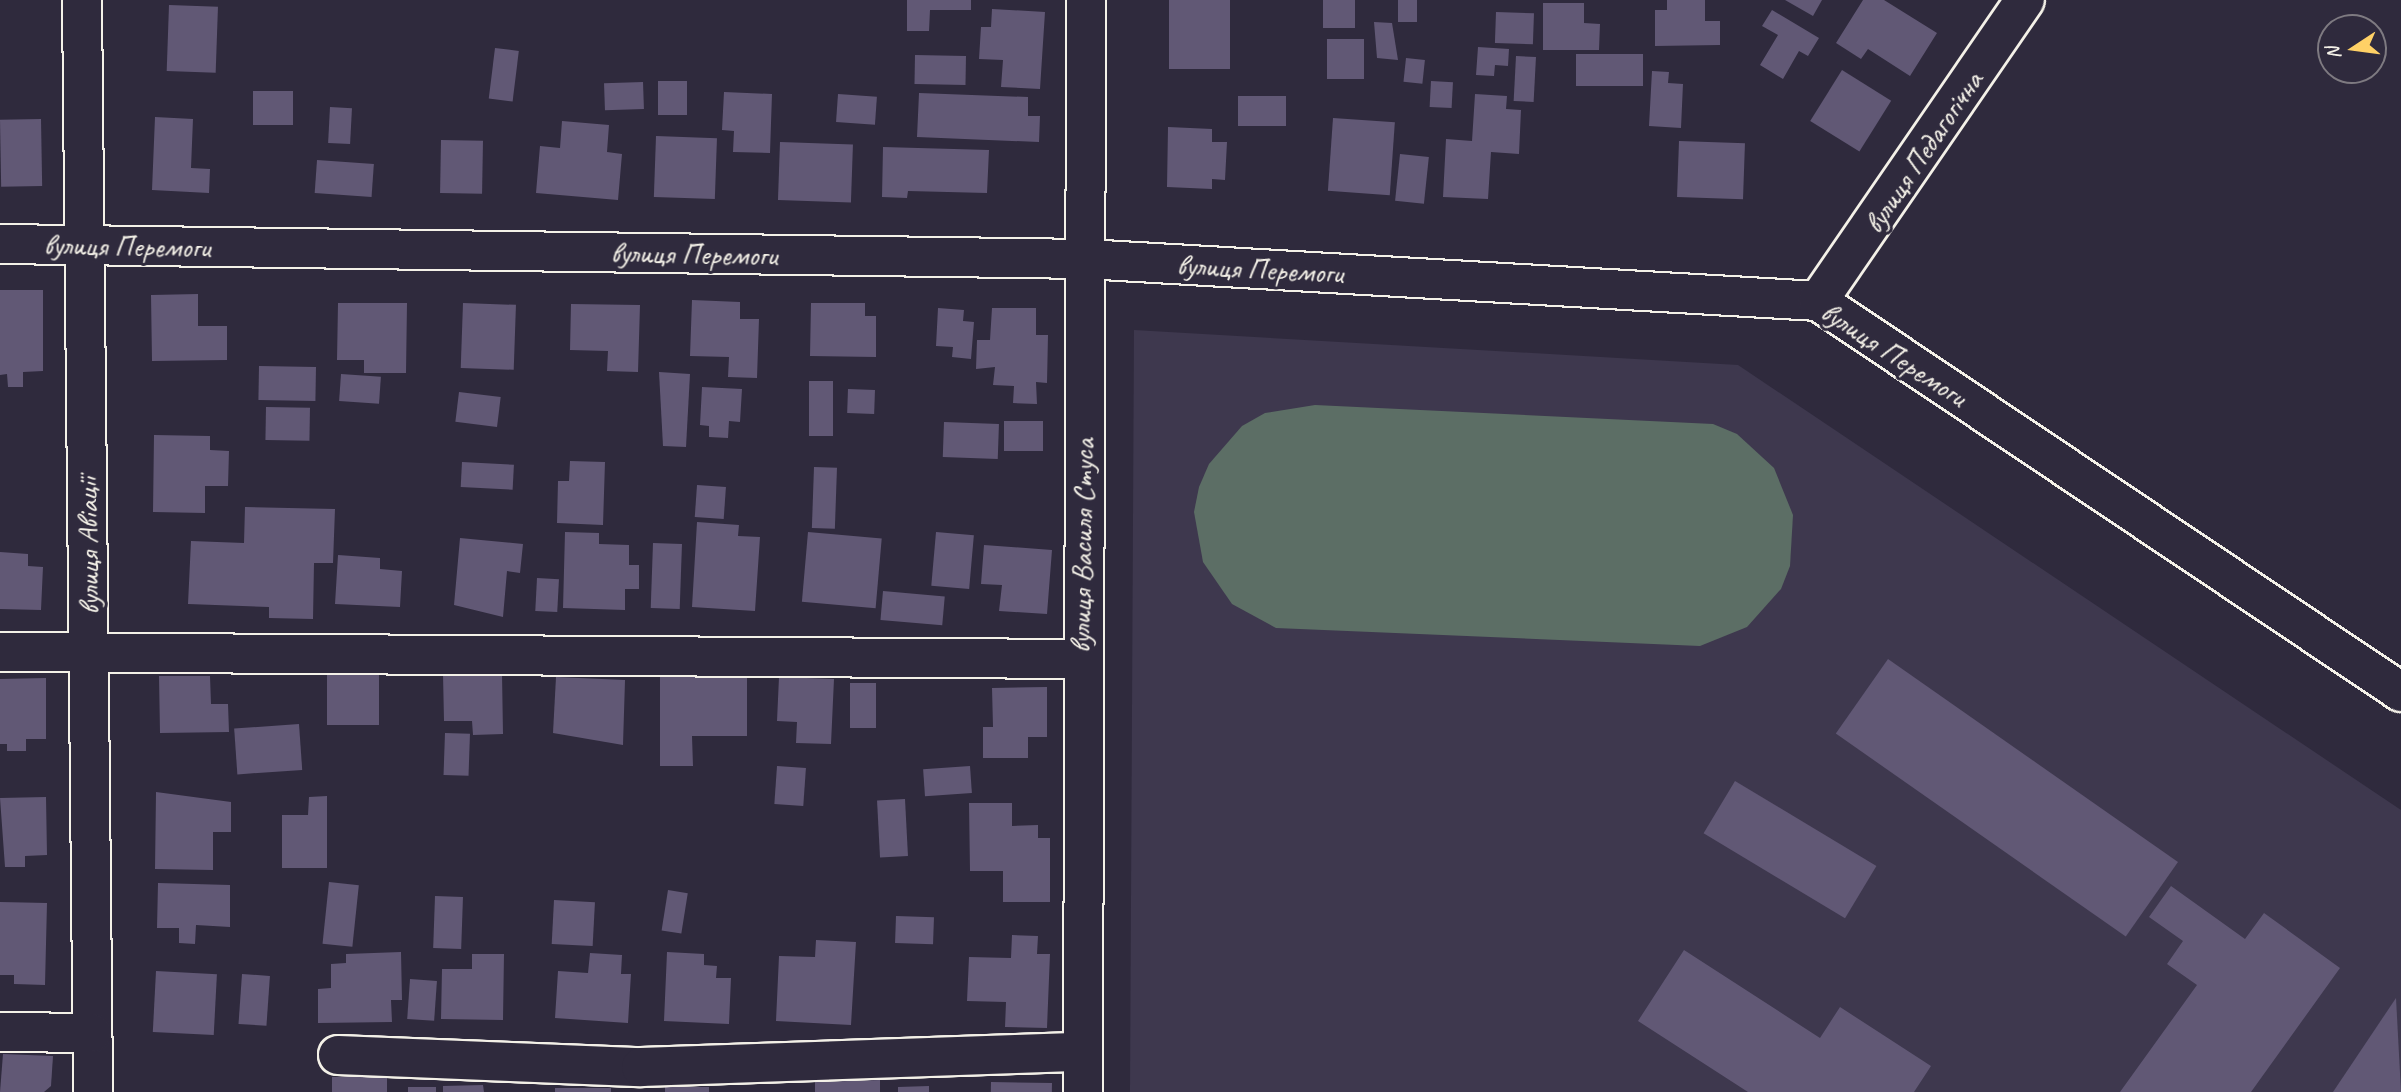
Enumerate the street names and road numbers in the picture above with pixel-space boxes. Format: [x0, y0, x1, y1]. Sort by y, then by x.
street label: вулиця Педагогічна [1855, 64, 1991, 240]
street label: вулиця Перемоги [43, 227, 211, 265]
street label: вулиця Перемоги [610, 235, 778, 273]
street label: вулиця Перемоги [1176, 247, 1344, 291]
street label: вулиця Перемоги [1814, 293, 1974, 415]
street label: вулиця Василя Стуса [1062, 439, 1102, 653]
street label: вулиця Авіації [69, 477, 107, 615]

